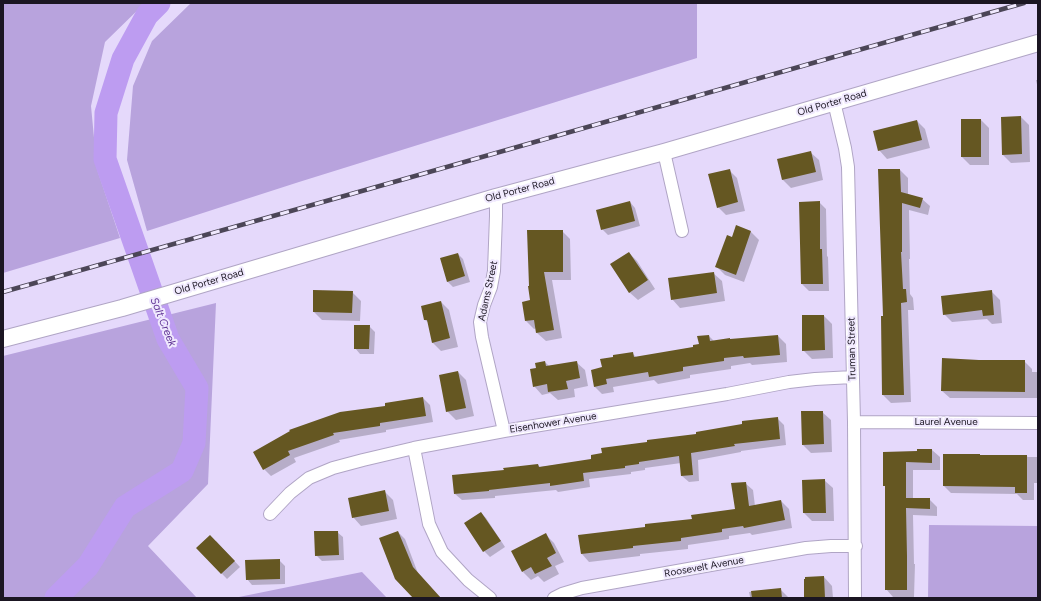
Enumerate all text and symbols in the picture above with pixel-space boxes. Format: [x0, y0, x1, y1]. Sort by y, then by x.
street label: Old Porter Road [796, 87, 868, 119]
street label: Old Porter Road [484, 175, 556, 205]
street label: Adams Street [476, 260, 500, 322]
street label: Old Porter Road [173, 266, 245, 298]
water label: Salt Creek [147, 296, 179, 348]
street label: Truman Street [845, 317, 859, 381]
street label: Eisenhower Avenue [509, 410, 597, 436]
street label: Laurel Avenue [914, 416, 978, 428]
street label: Roosevelt Avenue [663, 554, 745, 580]

